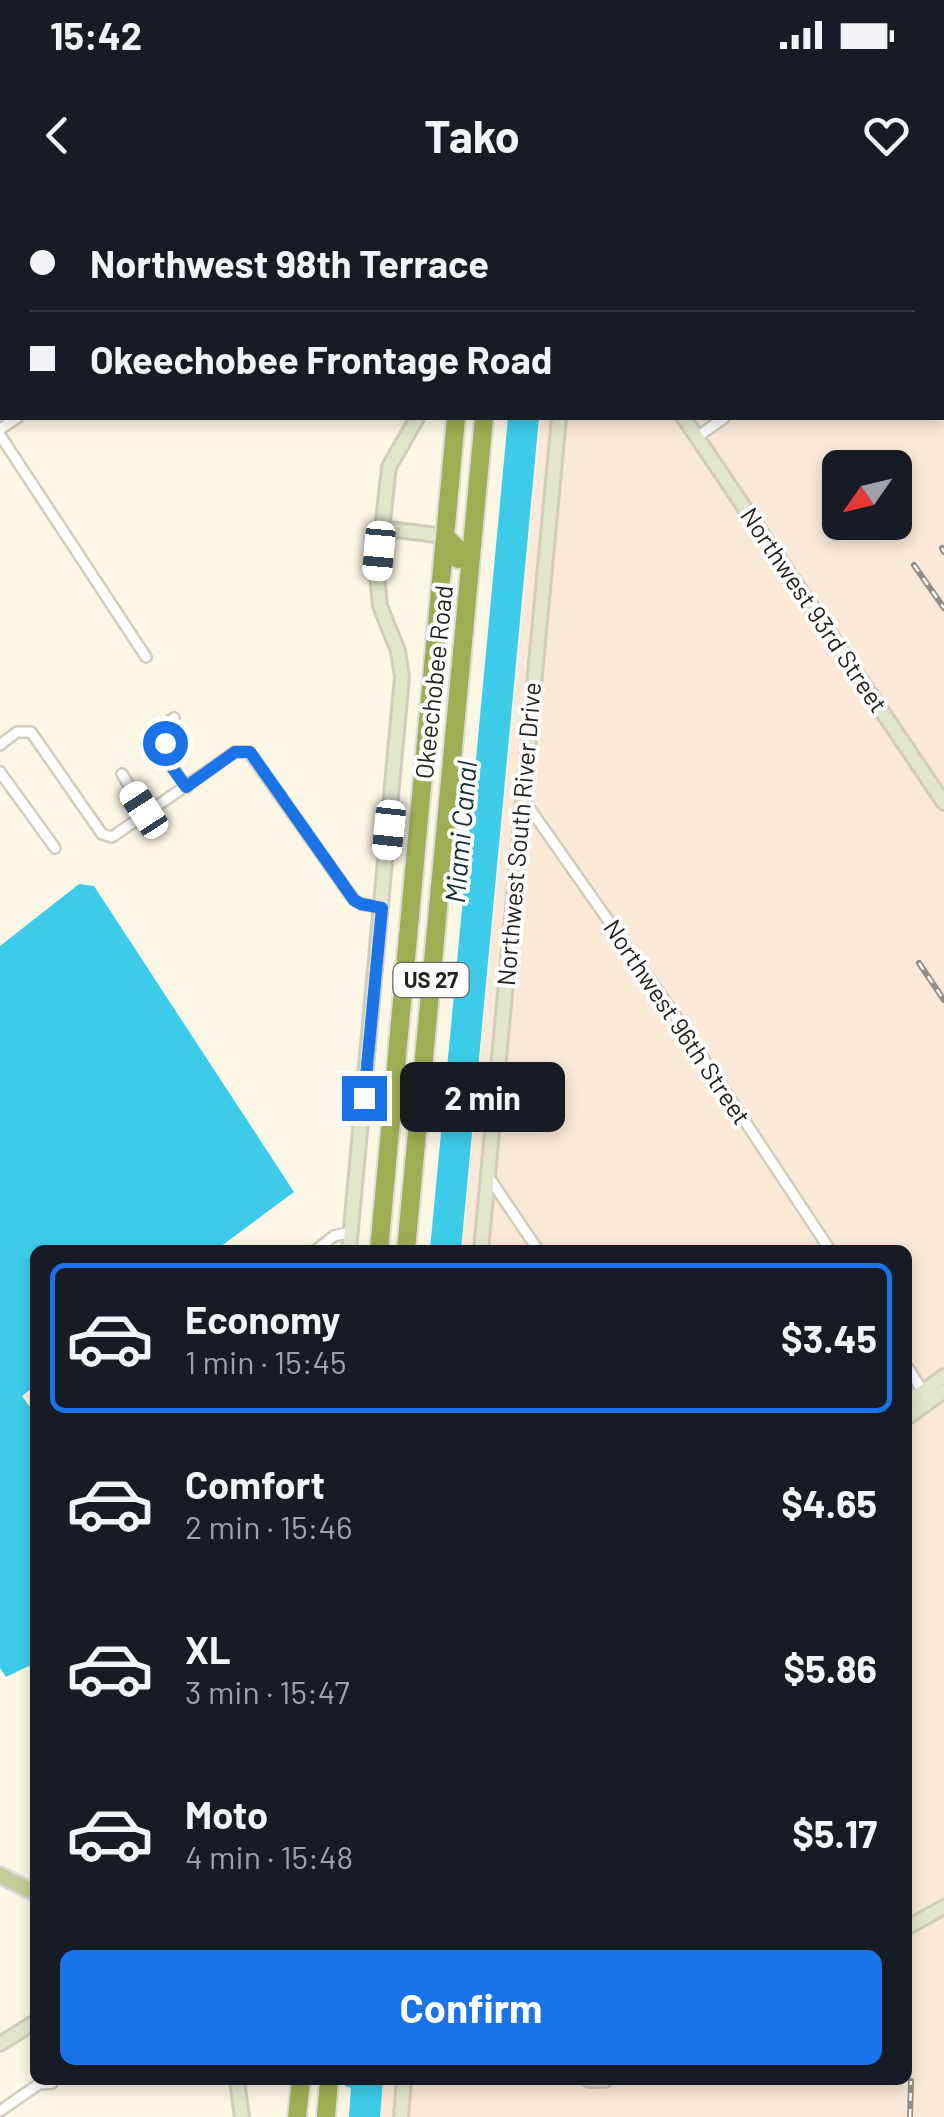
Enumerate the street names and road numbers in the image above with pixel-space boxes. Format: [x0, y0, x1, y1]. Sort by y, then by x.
street label: Northwest 93rd Street [735, 501, 895, 718]
street label: Okeechobee Road [408, 584, 458, 780]
street label: Northwest South River Drive [490, 681, 546, 987]
street label: Northwest 96th Street [598, 913, 758, 1130]
road number: US 27 [394, 963, 468, 997]

